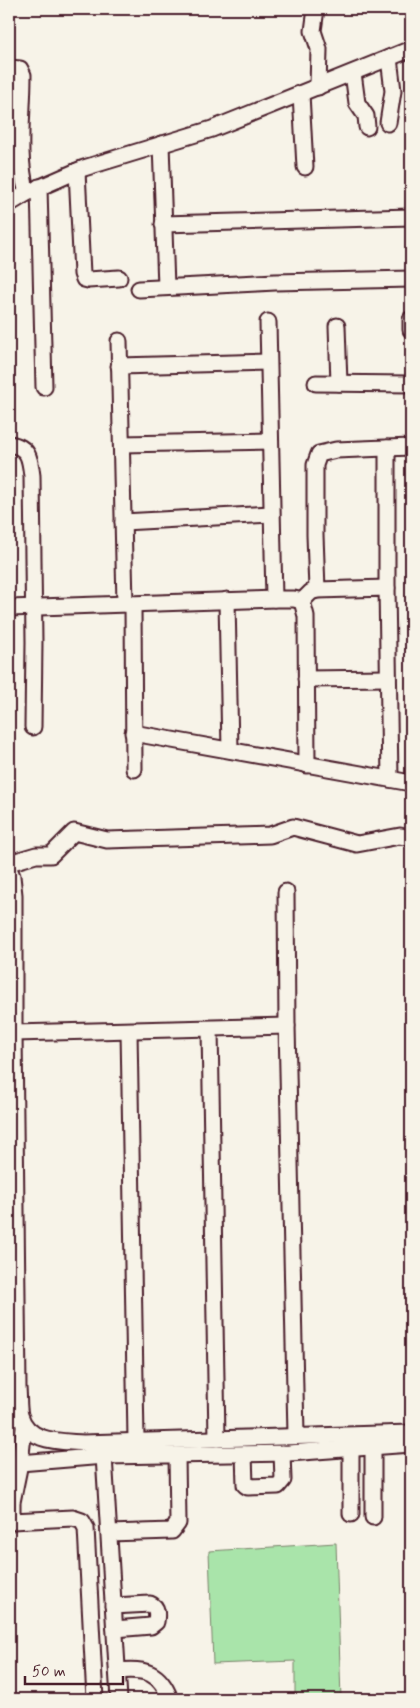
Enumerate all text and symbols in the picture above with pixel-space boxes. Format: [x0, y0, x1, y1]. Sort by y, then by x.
scale bar [25, 1653, 122, 1685]
text: 50 m [32, 1662, 66, 1682]

